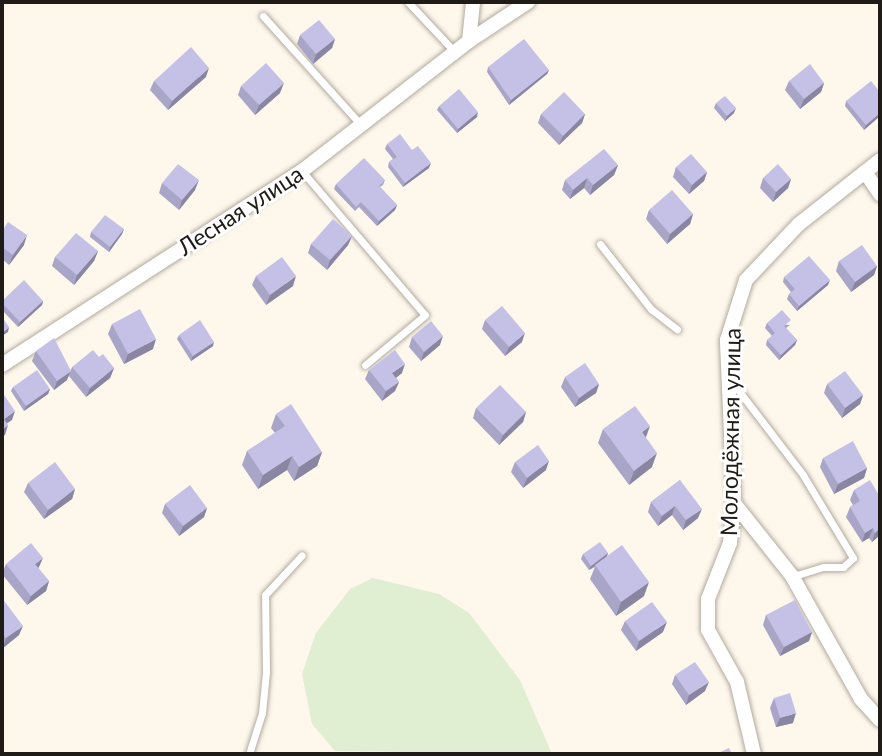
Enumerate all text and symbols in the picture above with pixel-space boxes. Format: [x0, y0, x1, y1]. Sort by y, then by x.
street label: Лесная улица [172, 159, 308, 261]
street label: Молодёжная улица [714, 328, 746, 536]

